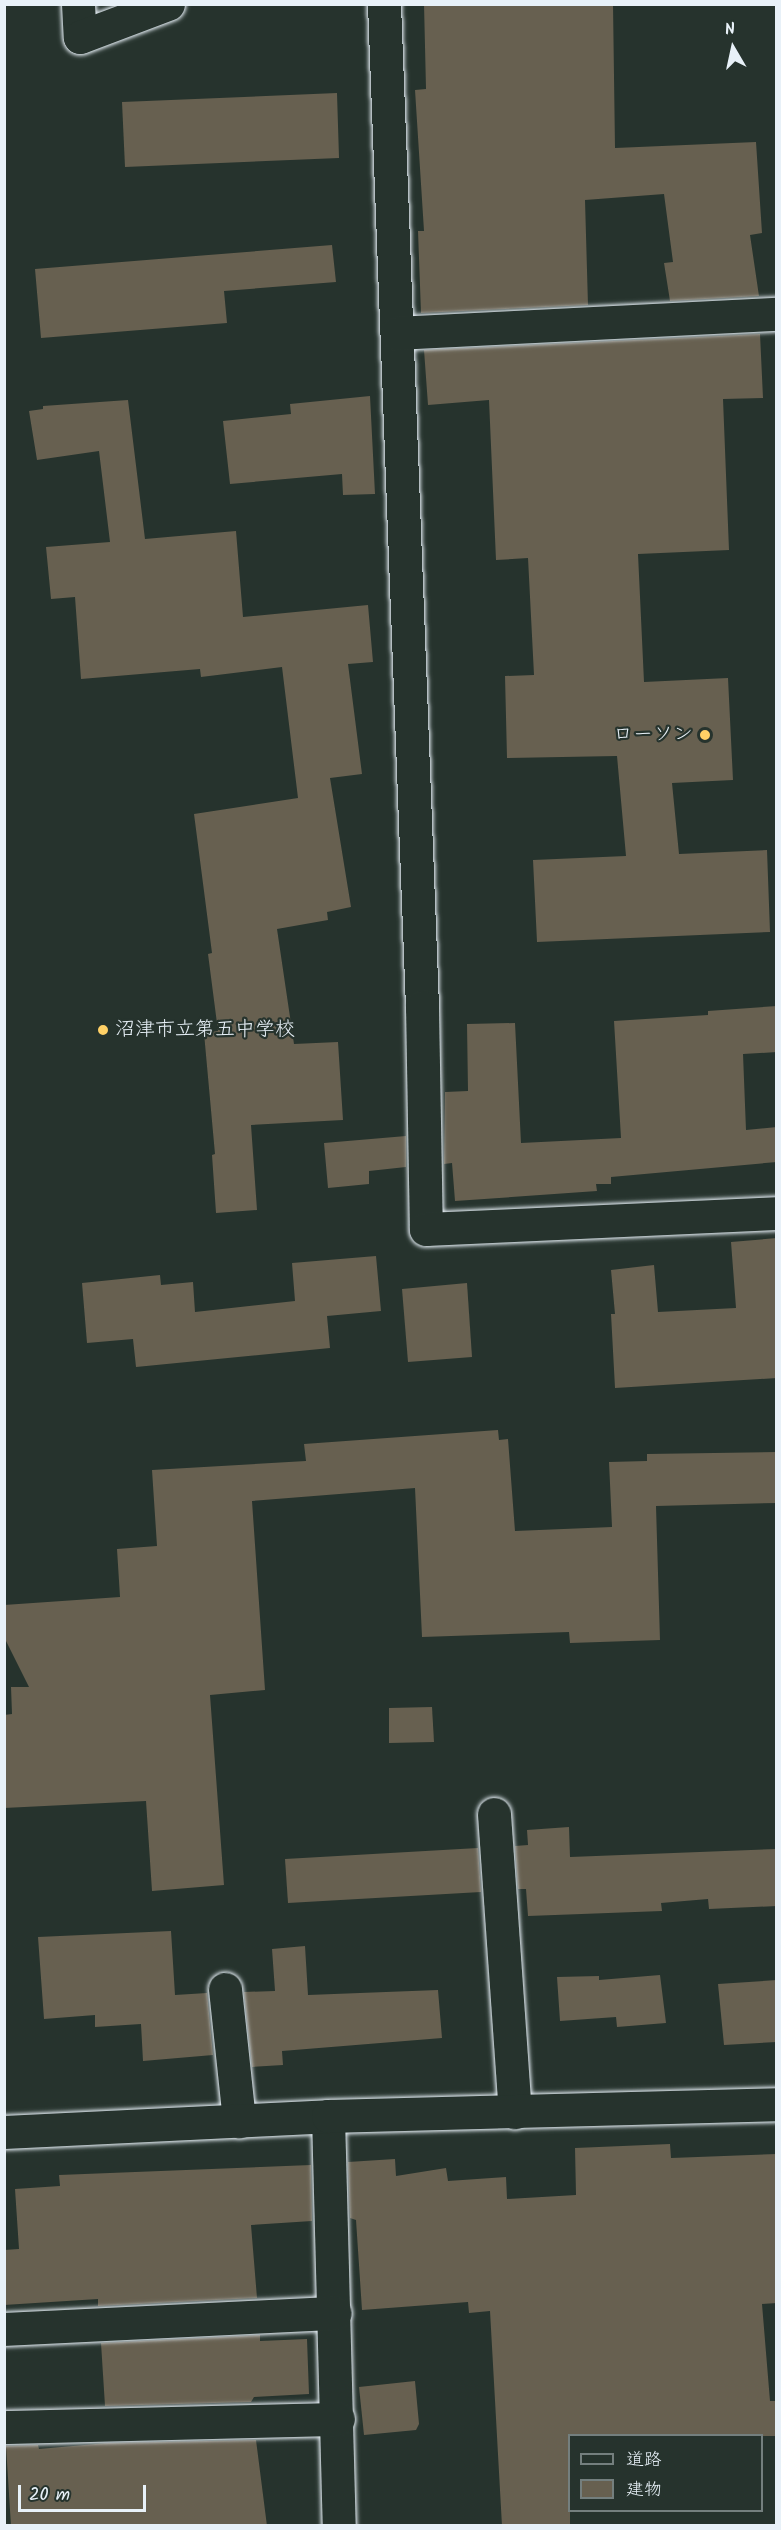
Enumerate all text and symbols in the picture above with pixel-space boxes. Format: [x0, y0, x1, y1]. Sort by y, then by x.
text: N [723, 17, 737, 43]
north arrow [703, 18, 763, 78]
place label: ローソン [613, 723, 693, 747]
marker: ローソン [698, 728, 712, 742]
place label: 沼津市立第五中学校 [115, 1018, 295, 1042]
marker: 沼津市立第五中学校 [96, 1023, 110, 1037]
legend [568, 2434, 763, 2512]
text: 道路 [626, 2446, 662, 2475]
scale bar [21, 2473, 148, 2511]
text: 建物 [626, 2476, 662, 2505]
text: 20 m [29, 2481, 70, 2510]

